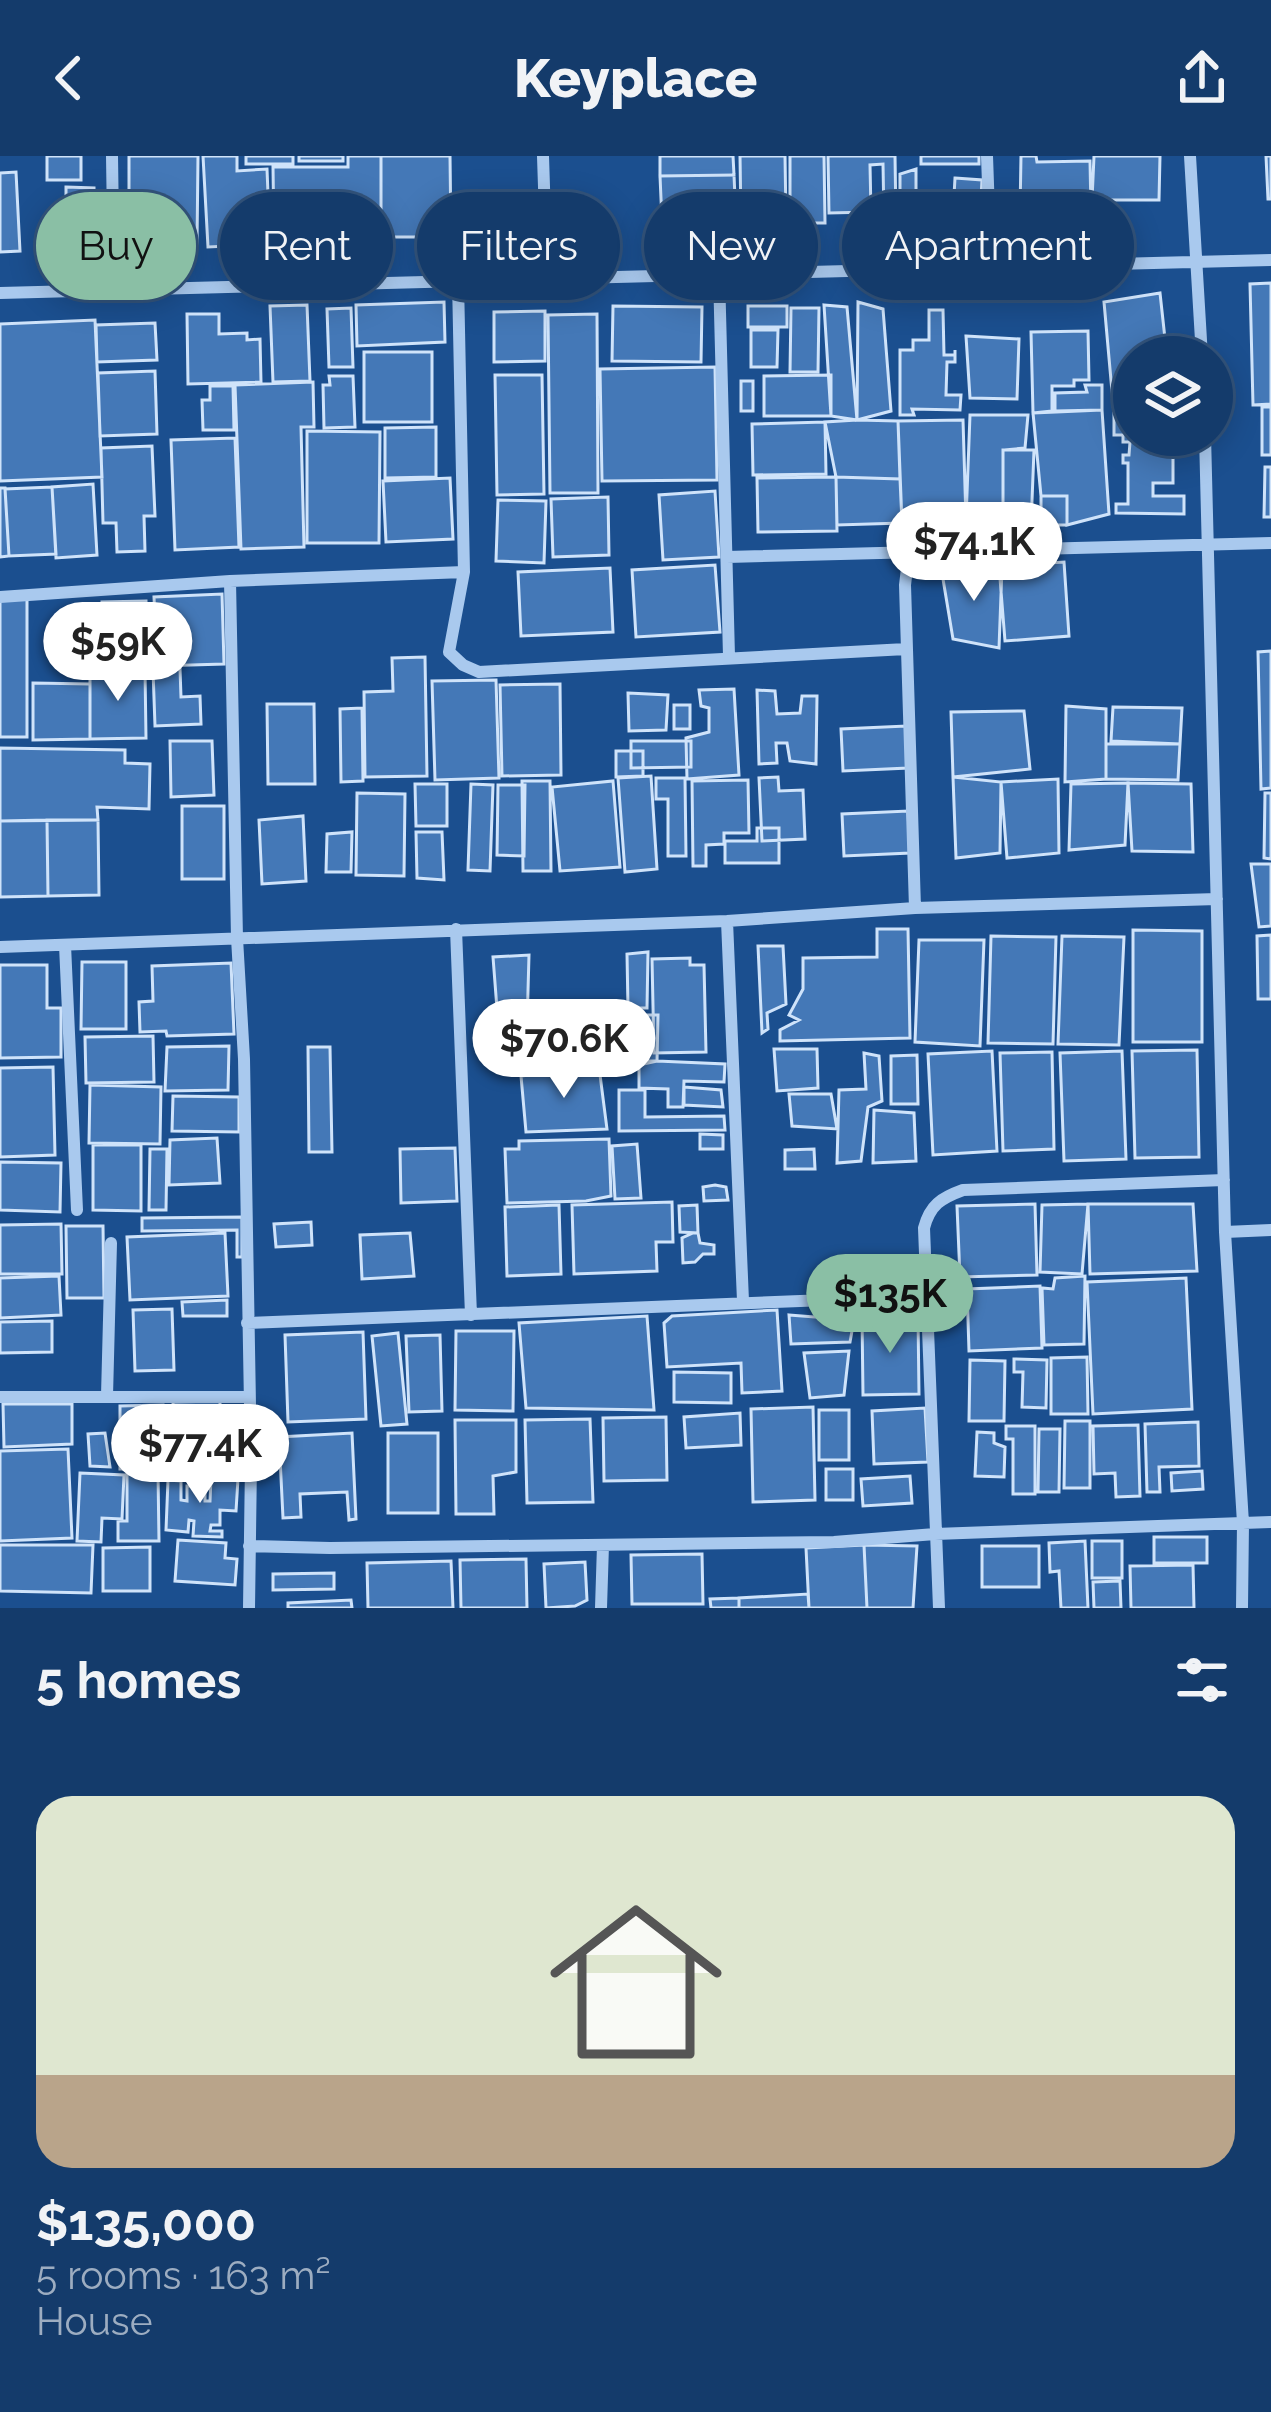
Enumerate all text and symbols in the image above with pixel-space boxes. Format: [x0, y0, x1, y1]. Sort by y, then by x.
icon: back [36, 45, 102, 111]
icon: share [1169, 45, 1235, 111]
text: Keyplace [514, 46, 757, 110]
chip: Buy [36, 192, 196, 300]
chip: Rent [220, 192, 393, 300]
chip: Filters [417, 192, 620, 300]
chip: New [644, 192, 818, 300]
chip: Apartment [842, 192, 1134, 300]
map controls [1113, 336, 1233, 456]
button: layers [1113, 336, 1233, 456]
pin: $74.1K [876, 502, 1072, 604]
text: $74.1K [913, 518, 1035, 564]
pin: $59K [47, 602, 189, 704]
text: $59K [70, 618, 166, 664]
pin: $70.6K [466, 999, 662, 1101]
text: $70.6K [499, 1015, 629, 1061]
pin: $135K [806, 1254, 974, 1356]
text: $135K [833, 1270, 947, 1316]
pin: $77.4K [102, 1404, 298, 1506]
text: $77.4K [138, 1420, 262, 1466]
icon: filters [1169, 1647, 1235, 1713]
text: 5 homes [36, 1650, 241, 1710]
icon: home [528, 1874, 744, 2090]
text: $135,000 [36, 2192, 256, 2252]
text: 5 rooms · 163 m² [36, 2252, 331, 2298]
text: House [36, 2298, 153, 2344]

